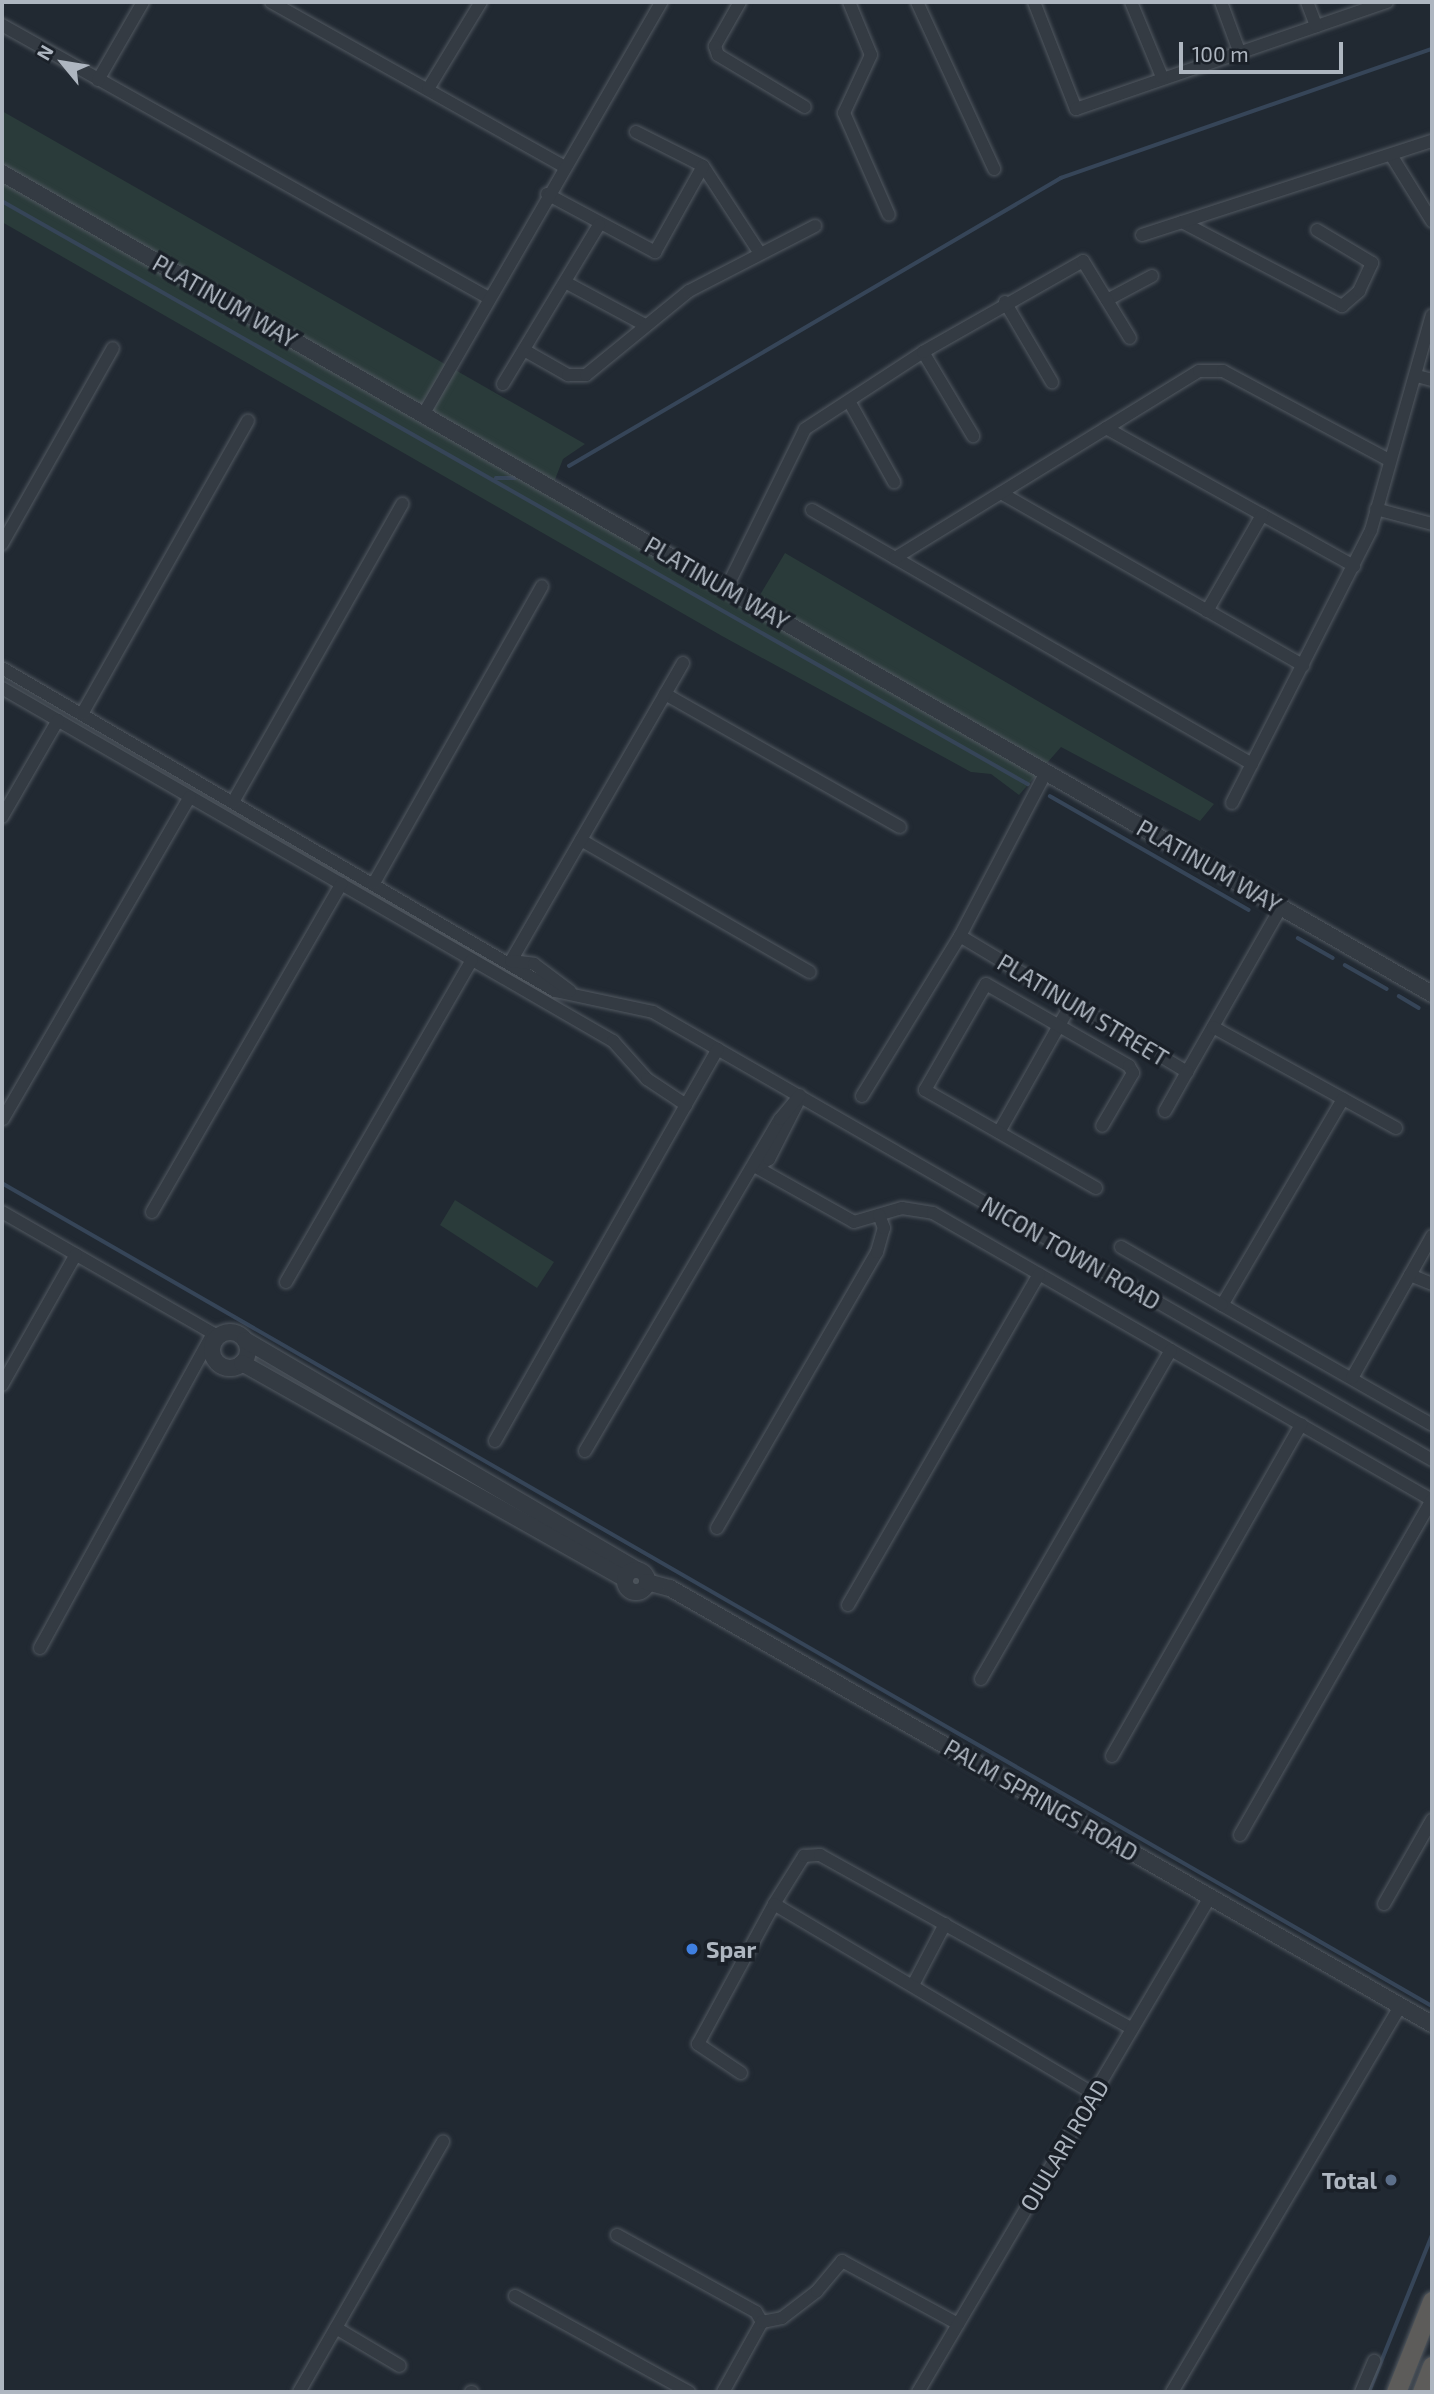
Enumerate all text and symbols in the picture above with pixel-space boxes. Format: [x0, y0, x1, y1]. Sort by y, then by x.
north arrow [28, 28, 98, 98]
scale bar [1182, 28, 1346, 72]
text: N [31, 41, 58, 64]
text: 100 m [1192, 41, 1249, 66]
street label: PLATINUM WAY [148, 249, 302, 353]
street label: PLATINUM WAY [640, 531, 794, 635]
street label: PLATINUM WAY [1132, 814, 1286, 918]
street label: PLATINUM STREET [993, 948, 1173, 1072]
street label: NICON TOWN ROAD [976, 1190, 1166, 1316]
street label: PALM SPRINGS ROAD [939, 1733, 1143, 1867]
place label: Spar [706, 1935, 756, 1963]
marker: Spar [684, 1941, 700, 1957]
street label: OJULARI ROAD [1014, 2074, 1114, 2216]
place label: Total [1322, 2166, 1377, 2194]
marker: Total [1383, 2172, 1399, 2188]

